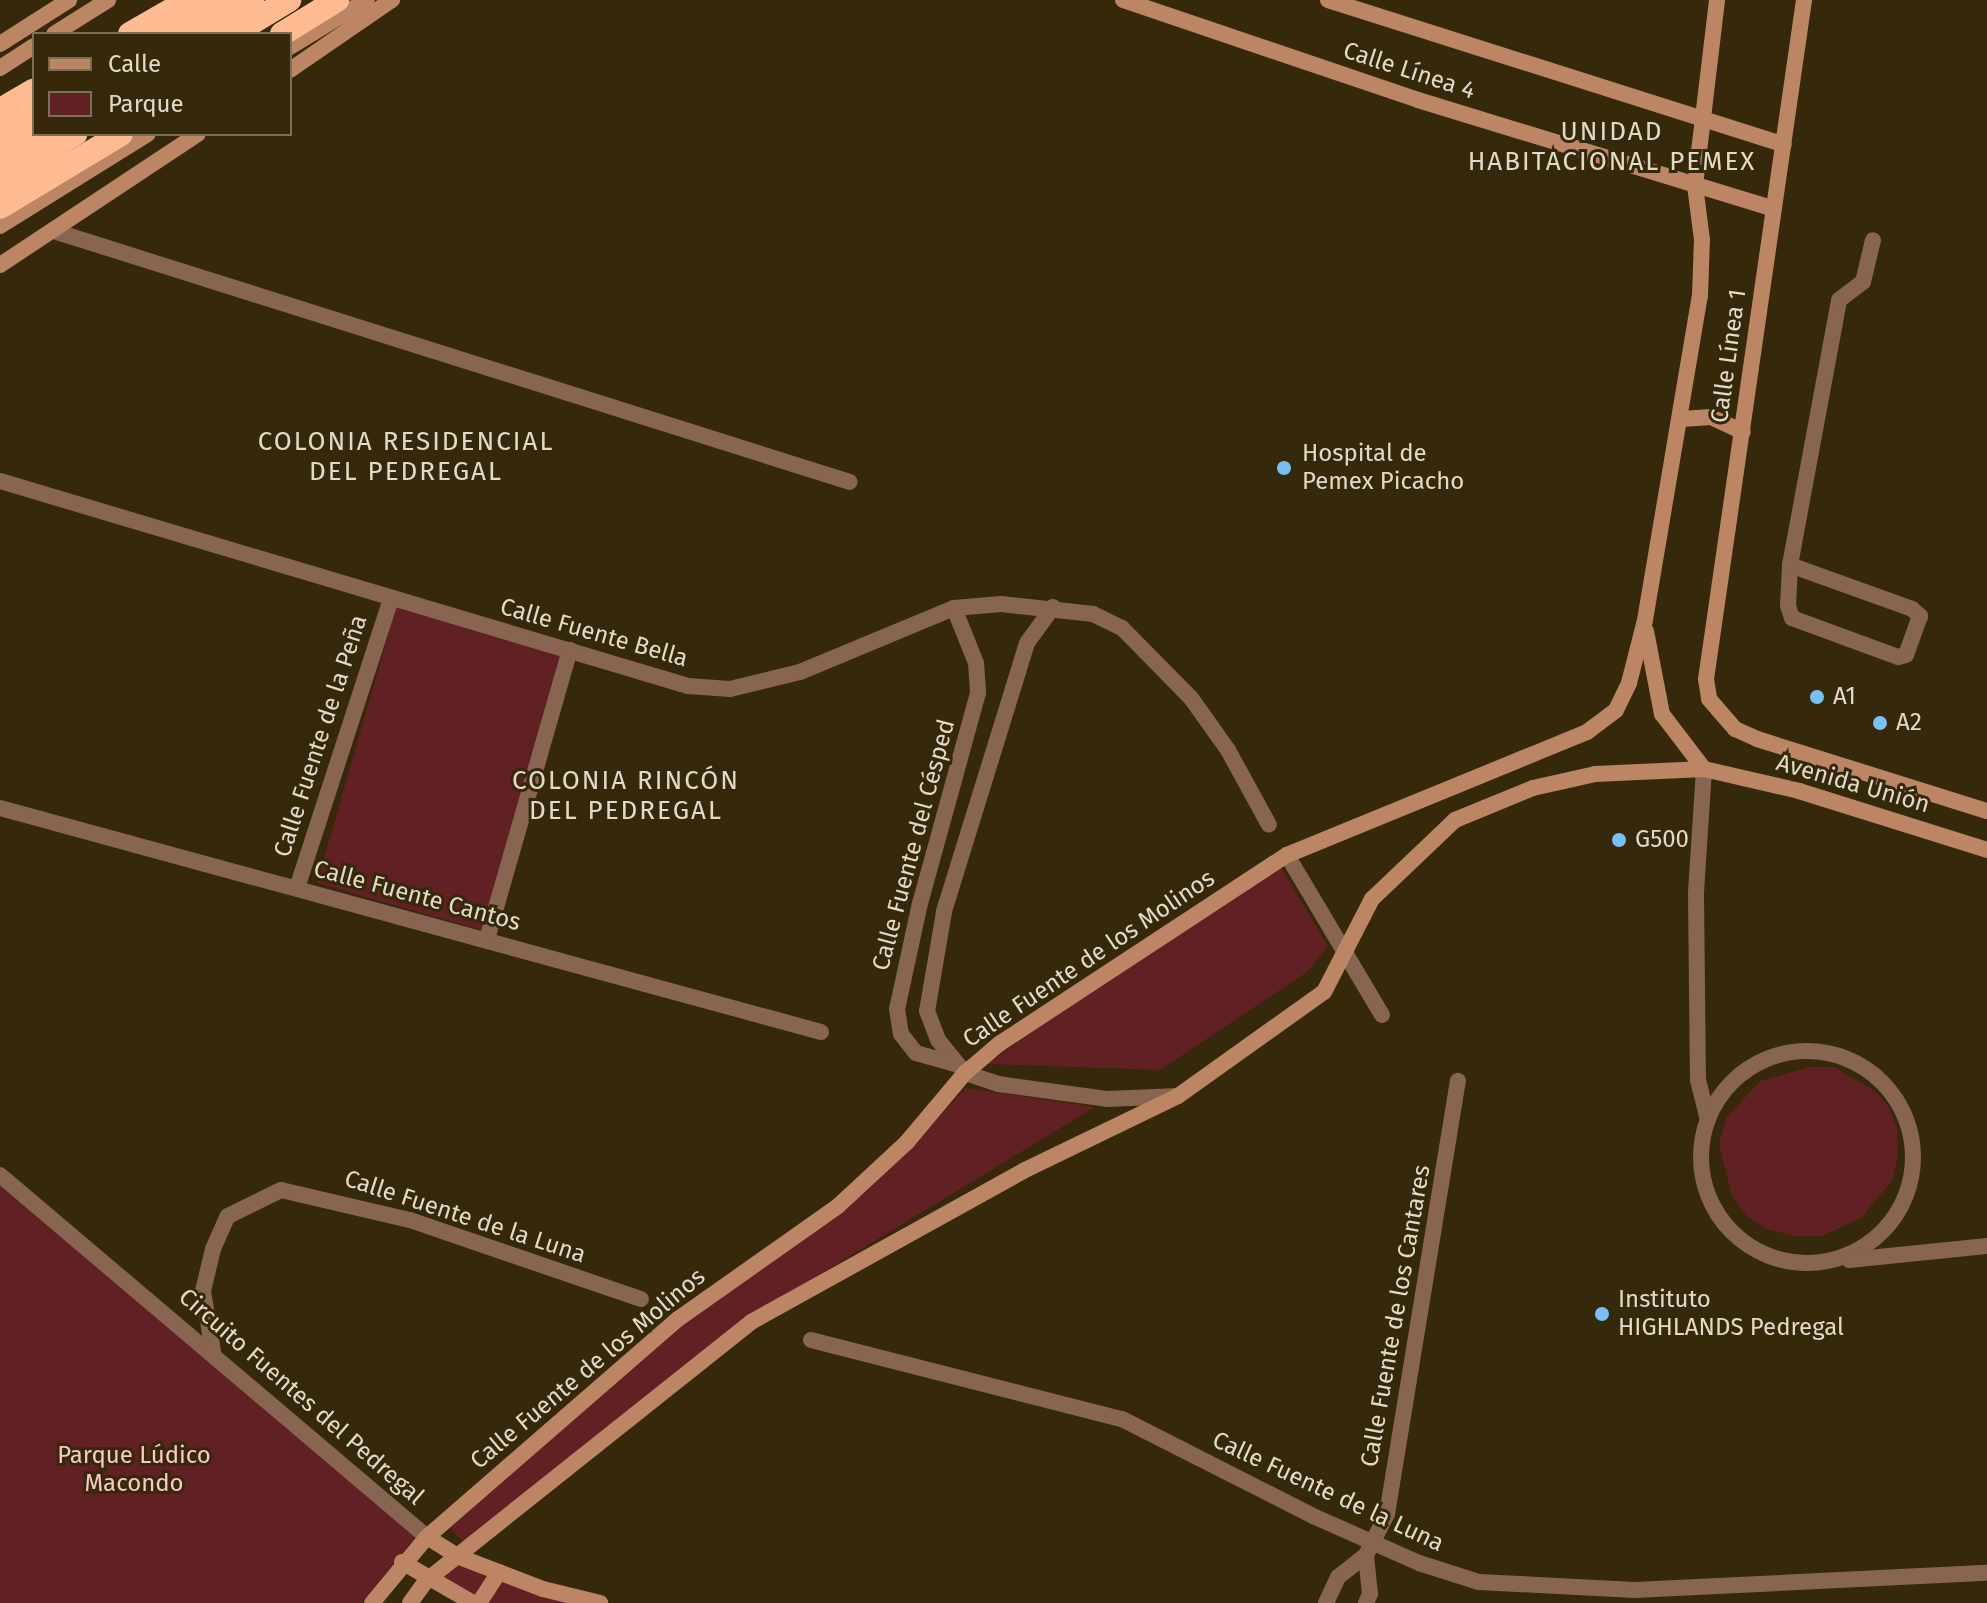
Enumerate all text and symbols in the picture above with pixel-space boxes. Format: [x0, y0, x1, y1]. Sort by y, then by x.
legend [32, 32, 292, 136]
street label: Calle Línea 4 [1339, 36, 1479, 106]
text: Calle [108, 50, 161, 78]
text: Parque [108, 90, 184, 118]
district label: UNIDAD HABITACIONAL PEMEX [1468, 116, 1756, 178]
street label: Calle Línea 1 [1705, 287, 1753, 425]
district label: COLONIA RESIDENCIAL DEL PEDREGAL [258, 426, 554, 488]
place label: Hospital de Pemex Picacho [1302, 440, 1464, 496]
marker: Hospital de Pemex Picacho [1273, 457, 1295, 479]
street label: Calle Fuente Bella [497, 592, 691, 674]
street label: Calle Fuente de la Peña [268, 611, 374, 861]
place label: A1 [1833, 683, 1856, 711]
marker: A1 [1808, 688, 1826, 706]
place label: A2 [1896, 709, 1922, 737]
marker: A2 [1871, 714, 1889, 732]
street label: Calle Fuente del Césped [867, 716, 961, 974]
street label: Avenida Unión [1773, 748, 1933, 820]
district label: COLONIA RINCÓN DEL PEDREGAL [512, 765, 740, 826]
place label: G500 [1635, 826, 1689, 854]
marker: G500 [1610, 831, 1628, 849]
street label: Calle Fuente Cantos [310, 855, 524, 937]
street label: Calle Fuente de los Molinos [958, 864, 1220, 1054]
street label: Calle Fuente de los Cantares [1355, 1163, 1437, 1469]
street label: Calle Fuente de la Luna [341, 1164, 589, 1270]
street label: Calle Fuente de los Molinos [465, 1262, 711, 1476]
street label: Circuito Fuentes del Pedregal [173, 1283, 429, 1511]
place label: Instituto HIGHLANDS Pedregal [1618, 1286, 1844, 1342]
marker: Instituto HIGHLANDS Pedregal [1593, 1305, 1611, 1323]
street label: Calle Fuente de la Luna [1208, 1426, 1448, 1558]
park label: Parque Lúdico Macondo [57, 1442, 211, 1498]

